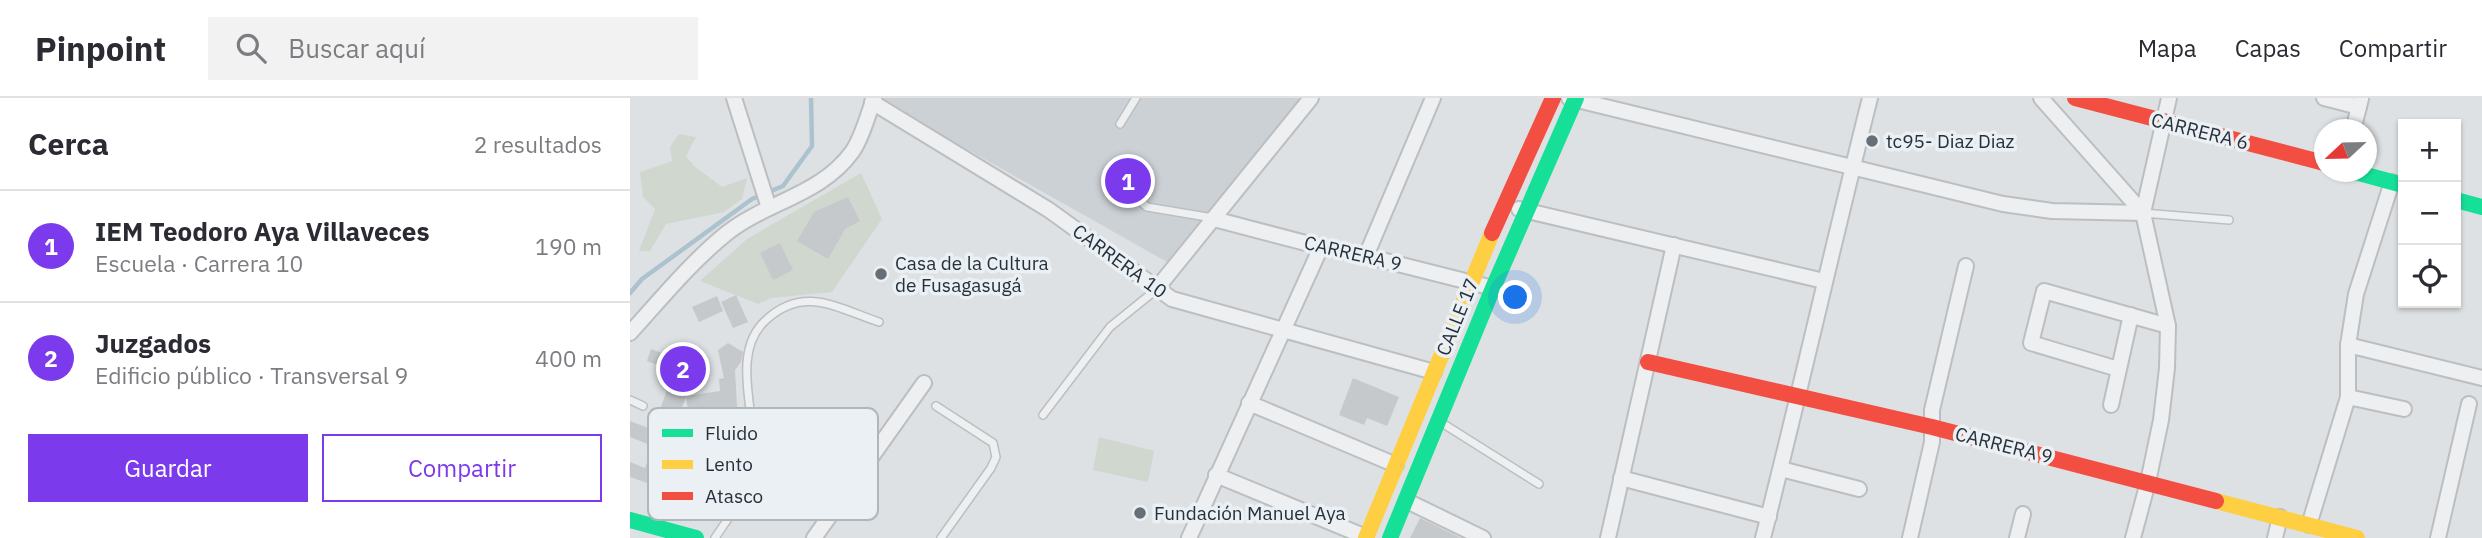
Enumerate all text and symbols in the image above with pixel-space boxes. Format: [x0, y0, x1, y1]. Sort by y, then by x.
search box [208, 17, 698, 80]
text: Pinpoint [35, 27, 166, 70]
icon: search [232, 29, 270, 67]
text: Buscar aquí [288, 31, 425, 65]
text: Mapa [2138, 32, 2197, 64]
text: Capas [2235, 32, 2301, 64]
text: Compartir [2339, 32, 2447, 64]
street label: CARRERA 6 [2149, 107, 2251, 155]
north arrow [2314, 119, 2377, 182]
map controls [2398, 119, 2461, 308]
button: + [2398, 119, 2461, 182]
text: Cerca [28, 124, 109, 163]
text: 2 resultados [474, 129, 602, 159]
place label: tc95- Diaz Diaz [1886, 129, 2015, 153]
marker: tc95- Diaz Diaz [1864, 133, 1880, 149]
pin: 1 [1105, 155, 1151, 207]
button: − [2398, 182, 2461, 245]
text: IEM Teodoro Aya Villaveces [95, 214, 430, 248]
street label: CARRERA 10 [1068, 219, 1172, 303]
street label: CARRERA 9 [1302, 230, 1404, 276]
text: 1 [44, 231, 58, 261]
text: 190 m [535, 231, 602, 261]
button: locate [2398, 245, 2461, 308]
text: Escuela · Carrera 10 [95, 248, 303, 278]
place label: Casa de la Cultura de Fusagasugá [895, 251, 1049, 297]
marker: Casa de la Cultura de Fusagasugá [873, 266, 889, 282]
street label: CALLE 17 [1431, 275, 1483, 359]
your location [1498, 280, 1532, 314]
text: Juzgados [95, 326, 211, 360]
text: 2 [44, 343, 58, 373]
text: 400 m [535, 343, 602, 373]
pin: 2 [660, 343, 706, 395]
text: Edificio público · Transversal 9 [95, 360, 408, 390]
legend [648, 408, 878, 520]
text: Fluido [705, 421, 758, 445]
street label: CARRERA 9 [1953, 421, 2055, 469]
button: Guardar [28, 434, 308, 502]
button: Compartir [322, 434, 602, 502]
text: Lento [705, 452, 753, 476]
text: Atasco [705, 484, 763, 508]
place label: Fundación Manuel Aya [1154, 501, 1346, 525]
marker: Fundación Manuel Aya [1132, 505, 1148, 521]

